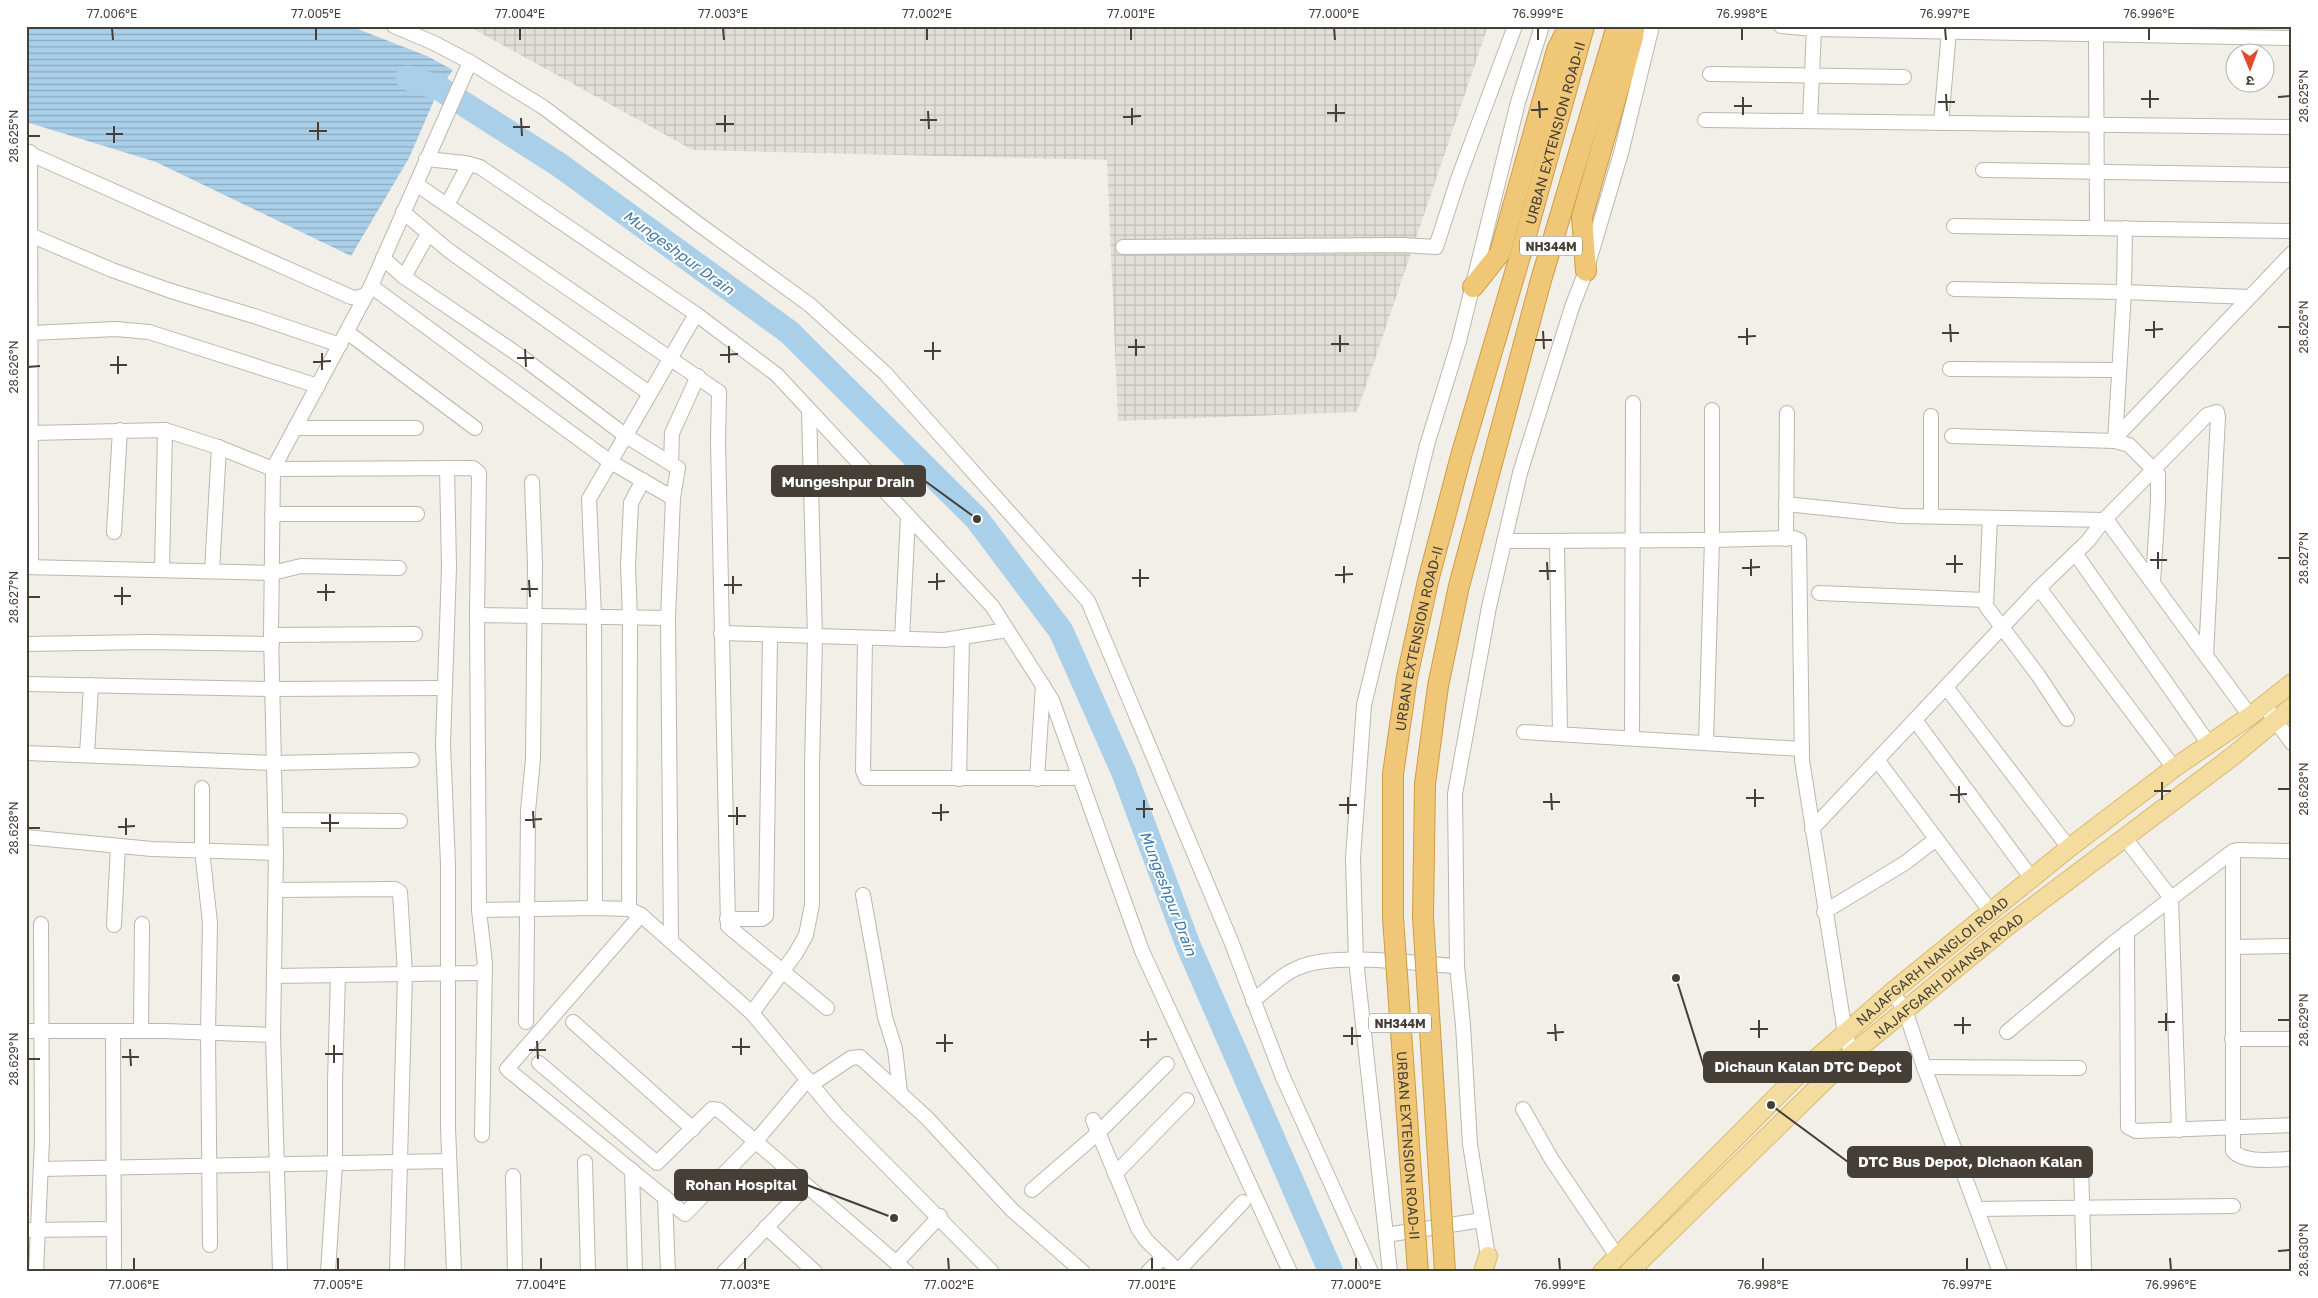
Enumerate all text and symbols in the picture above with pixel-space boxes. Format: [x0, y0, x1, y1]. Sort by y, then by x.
text: 77.006°E [87, 6, 137, 21]
text: 77.005°E [291, 6, 341, 21]
text: 77.004°E [495, 6, 545, 21]
text: 77.003°E [698, 6, 748, 21]
text: 77.002°E [902, 6, 952, 21]
text: 77.001°E [1107, 6, 1155, 21]
text: 77.000°E [1309, 6, 1359, 21]
text: 76.999°E [1512, 6, 1564, 21]
text: 76.998°E [1716, 6, 1768, 21]
text: 76.997°E [1920, 6, 1970, 21]
text: 76.996°E [2123, 6, 2175, 21]
street label: URBAN EXTENSION ROAD-II [1521, 39, 1588, 226]
north arrow [2226, 42, 2276, 92]
text: 28.625°N [2296, 70, 2311, 122]
text: उ [2245, 73, 2254, 90]
text: 28.625°N [6, 110, 21, 162]
water label: Mungeshpur Drain [620, 206, 738, 299]
road number: NH344M [1520, 237, 1582, 256]
text: 28.626°N [2296, 300, 2311, 354]
text: 28.626°N [6, 340, 21, 394]
callout: Mungeshpur Drain [772, 466, 925, 496]
text: Mungeshpur Drain [782, 472, 914, 490]
text: 28.627°N [2296, 532, 2311, 584]
street label: URBAN EXTENSION ROAD-II [1391, 544, 1445, 732]
text: 28.627°N [6, 571, 21, 623]
text: 28.628°N [2296, 762, 2311, 816]
text: 28.628°N [6, 801, 21, 855]
water label: Mungeshpur Drain [1136, 828, 1201, 959]
street label: NAJAFGARH NANGLOI ROAD [1852, 893, 2012, 1029]
street label: NAJAFGARH DHANSA ROAD [1870, 909, 2026, 1042]
text: 28.629°N [2296, 993, 2311, 1047]
road number: NH344M [1369, 1014, 1431, 1032]
text: 28.629°N [6, 1032, 21, 1086]
street label: URBAN EXTENSION ROAD-II [1394, 1051, 1424, 1240]
callout: Dichaun Kalan DTC Depot [1704, 1052, 1911, 1082]
text: Dichaun Kalan DTC Depot [1714, 1057, 1902, 1075]
callout: DTC Bus Depot, Dichaon Kalan [1848, 1147, 2092, 1177]
text: DTC Bus Depot, Dichaon Kalan [1858, 1152, 2082, 1170]
callout: Rohan Hospital [675, 1170, 807, 1200]
text: Rohan Hospital [685, 1175, 797, 1193]
text: 28.630°N [2296, 1223, 2311, 1277]
text: 77.006°E [109, 1277, 159, 1292]
text: 77.005°E [313, 1277, 363, 1292]
text: 77.004°E [516, 1277, 566, 1292]
text: 77.003°E [720, 1277, 770, 1292]
text: 77.002°E [924, 1277, 974, 1292]
text: 77.001°E [1128, 1277, 1176, 1292]
text: 77.000°E [1331, 1277, 1381, 1292]
text: 76.999°E [1534, 1277, 1586, 1292]
text: 76.998°E [1737, 1277, 1789, 1292]
text: 76.997°E [1942, 1277, 1992, 1292]
text: 76.996°E [2145, 1277, 2197, 1292]

